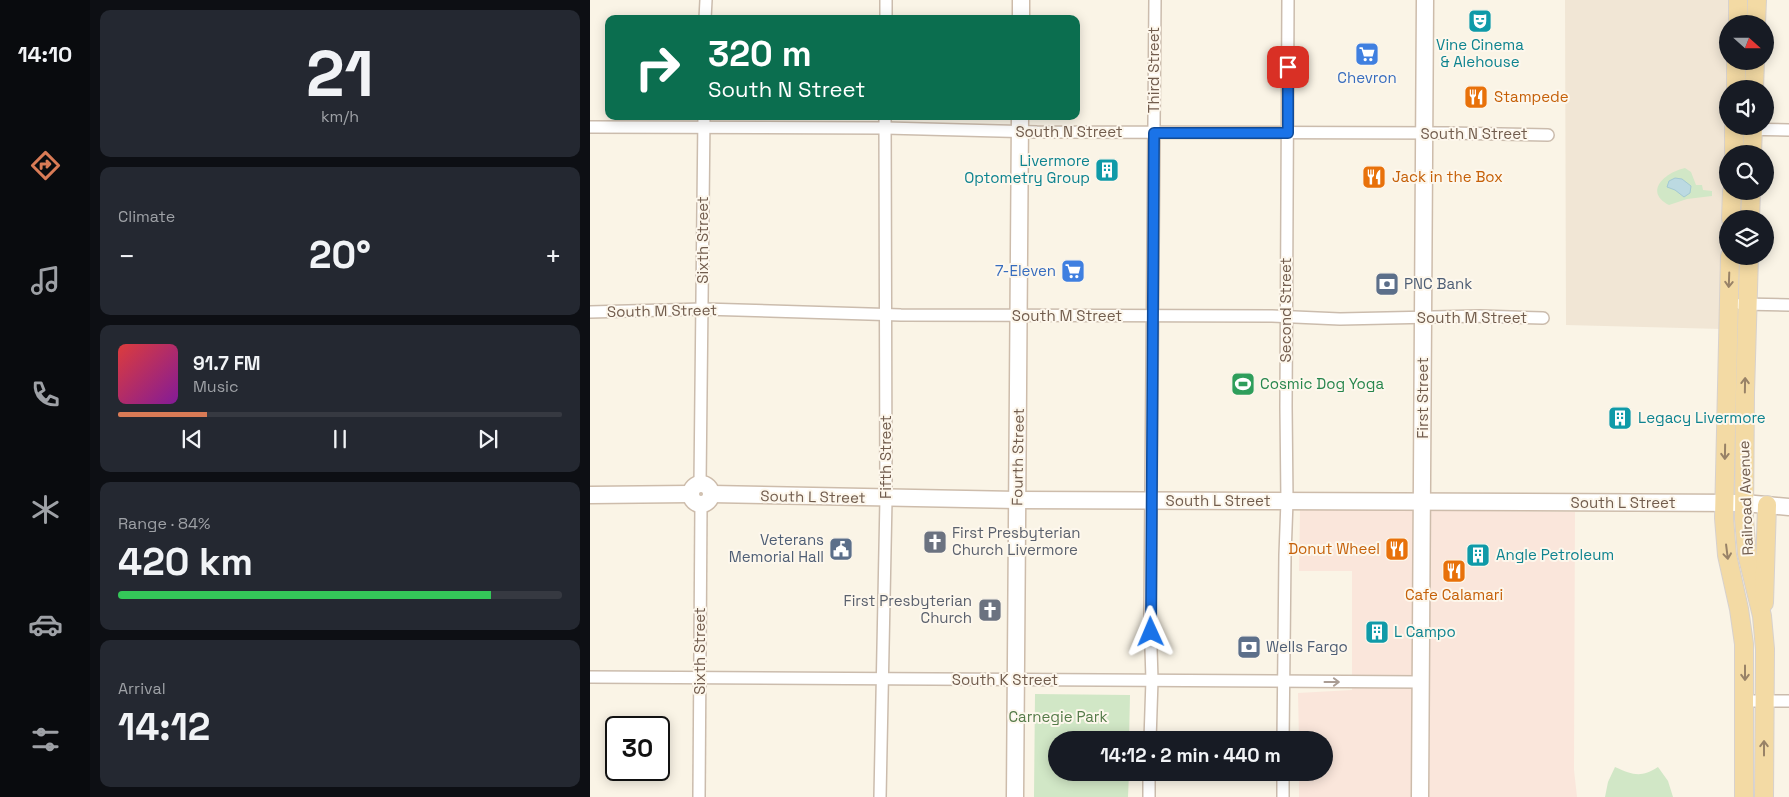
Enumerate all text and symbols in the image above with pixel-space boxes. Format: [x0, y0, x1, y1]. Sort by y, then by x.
theatre icon: Vine Cinema & Alehouse [1467, 8, 1493, 34]
north arrow [1719, 15, 1774, 70]
map controls [1719, 15, 1774, 265]
street label: Third Street [1144, 27, 1163, 113]
text: 21 [306, 32, 374, 115]
text: 320 m [708, 32, 812, 76]
icon: right [625, 35, 690, 100]
place label: Vine Cinema & Alehouse [1436, 35, 1524, 71]
text: 14:10 [18, 40, 72, 68]
supermarket icon: Chevron [1354, 41, 1380, 67]
pin [1267, 46, 1309, 88]
icon: arrive [1274, 53, 1302, 81]
place label: Chevron [1337, 68, 1397, 87]
text: South N Street [708, 75, 865, 103]
button: sound [1719, 80, 1774, 135]
restaurant icon: Stampede [1463, 84, 1489, 110]
place label: Stampede [1494, 87, 1569, 106]
text: km/h [321, 106, 359, 127]
street label: South N Street [1015, 122, 1123, 141]
street label: South N Street [1420, 124, 1528, 143]
button: search [1719, 145, 1774, 200]
icon: directions [28, 148, 63, 183]
place label: Livermore Optometry Group [964, 151, 1090, 187]
building icon: Livermore Optometry Group [1094, 157, 1120, 183]
restaurant icon: Jack in the Box [1361, 164, 1387, 190]
place label: Jack in the Box [1392, 167, 1503, 186]
street label: Sixth Street [693, 196, 712, 284]
text: Climate [118, 206, 175, 227]
button: layers [1719, 210, 1774, 265]
text: 20° [309, 231, 371, 279]
text: − [118, 238, 135, 274]
text: + [545, 238, 562, 274]
street label: Second Street [1276, 257, 1295, 362]
supermarket icon: 7-Eleven [1060, 258, 1086, 284]
place label: 7-Eleven [995, 261, 1056, 280]
icon: music [28, 263, 63, 298]
bank icon: PNC Bank [1374, 271, 1400, 297]
one-way arrow [1725, 272, 1734, 288]
place label: PNC Bank [1404, 274, 1472, 293]
street label: South M Street [607, 300, 717, 321]
street label: South M Street [1012, 306, 1122, 325]
street label: South M Street [1417, 308, 1527, 327]
text: 91.7 FM [193, 351, 261, 376]
street label: First Street [1413, 357, 1432, 439]
sports icon: Cosmic Dog Yoga [1230, 371, 1256, 397]
place label: Cosmic Dog Yoga [1260, 374, 1384, 393]
text: Music [193, 376, 239, 397]
icon: phone [28, 377, 63, 412]
one-way arrow [1740, 377, 1750, 393]
building icon: Legacy Livermore [1607, 405, 1633, 431]
street label: Fourth Street [1007, 408, 1028, 506]
place label: Legacy Livermore [1638, 408, 1766, 427]
street label: Fifth Street [876, 415, 895, 499]
icon: previous [178, 425, 206, 453]
icon: pause [326, 425, 354, 453]
icon: next [474, 425, 502, 453]
street label: Railroad Avenue [1734, 440, 1757, 556]
one-way arrow [1720, 444, 1730, 460]
street label: South L Street [760, 486, 866, 507]
street label: South L Street [1165, 491, 1271, 510]
icon: climate [28, 492, 63, 527]
street label: South L Street [1570, 493, 1676, 512]
text: Range · 84% [118, 513, 210, 534]
place label: First Presbyterian Church Livermore [952, 523, 1080, 559]
church icon: First Presbyterian Church Livermore [922, 529, 948, 555]
place label: Veterans Memorial Hall [729, 530, 824, 566]
public building icon: Veterans Memorial Hall [828, 536, 854, 562]
restaurant icon: Donut Wheel [1384, 536, 1410, 562]
text: 420 km [118, 538, 253, 586]
place label: Donut Wheel [1288, 539, 1380, 558]
building icon: Angle Petroleum [1465, 542, 1491, 568]
one-way arrow [1722, 543, 1732, 559]
place label: Angle Petroleum [1496, 545, 1614, 564]
restaurant icon: Cafe Calamari [1441, 558, 1467, 584]
place label: Cafe Calamari [1405, 585, 1503, 604]
place label: First Presbyterian Church [844, 591, 972, 627]
church icon: First Presbyterian Church [977, 597, 1003, 623]
position arrow [1124, 605, 1176, 657]
icon: car [28, 607, 63, 642]
street label: Sixth Street [690, 607, 709, 695]
building icon: L Campo [1364, 619, 1390, 645]
place label: L Campo [1394, 622, 1456, 641]
bank icon: Wells Fargo [1236, 634, 1262, 660]
place label: Wells Fargo [1266, 637, 1348, 656]
one-way arrow [1740, 664, 1750, 681]
street label: South K Street [952, 670, 1058, 689]
one-way arrow [1324, 677, 1340, 687]
text: Arrival [118, 678, 166, 699]
text: 14:12 [118, 703, 210, 751]
park label: Carnegie Park [1008, 707, 1108, 726]
speed limit sign: 30 [605, 716, 670, 781]
icon: filters [28, 722, 63, 757]
one-way arrow [1760, 741, 1769, 757]
text: 14:12 · 2 min · 440 m [1100, 743, 1281, 768]

